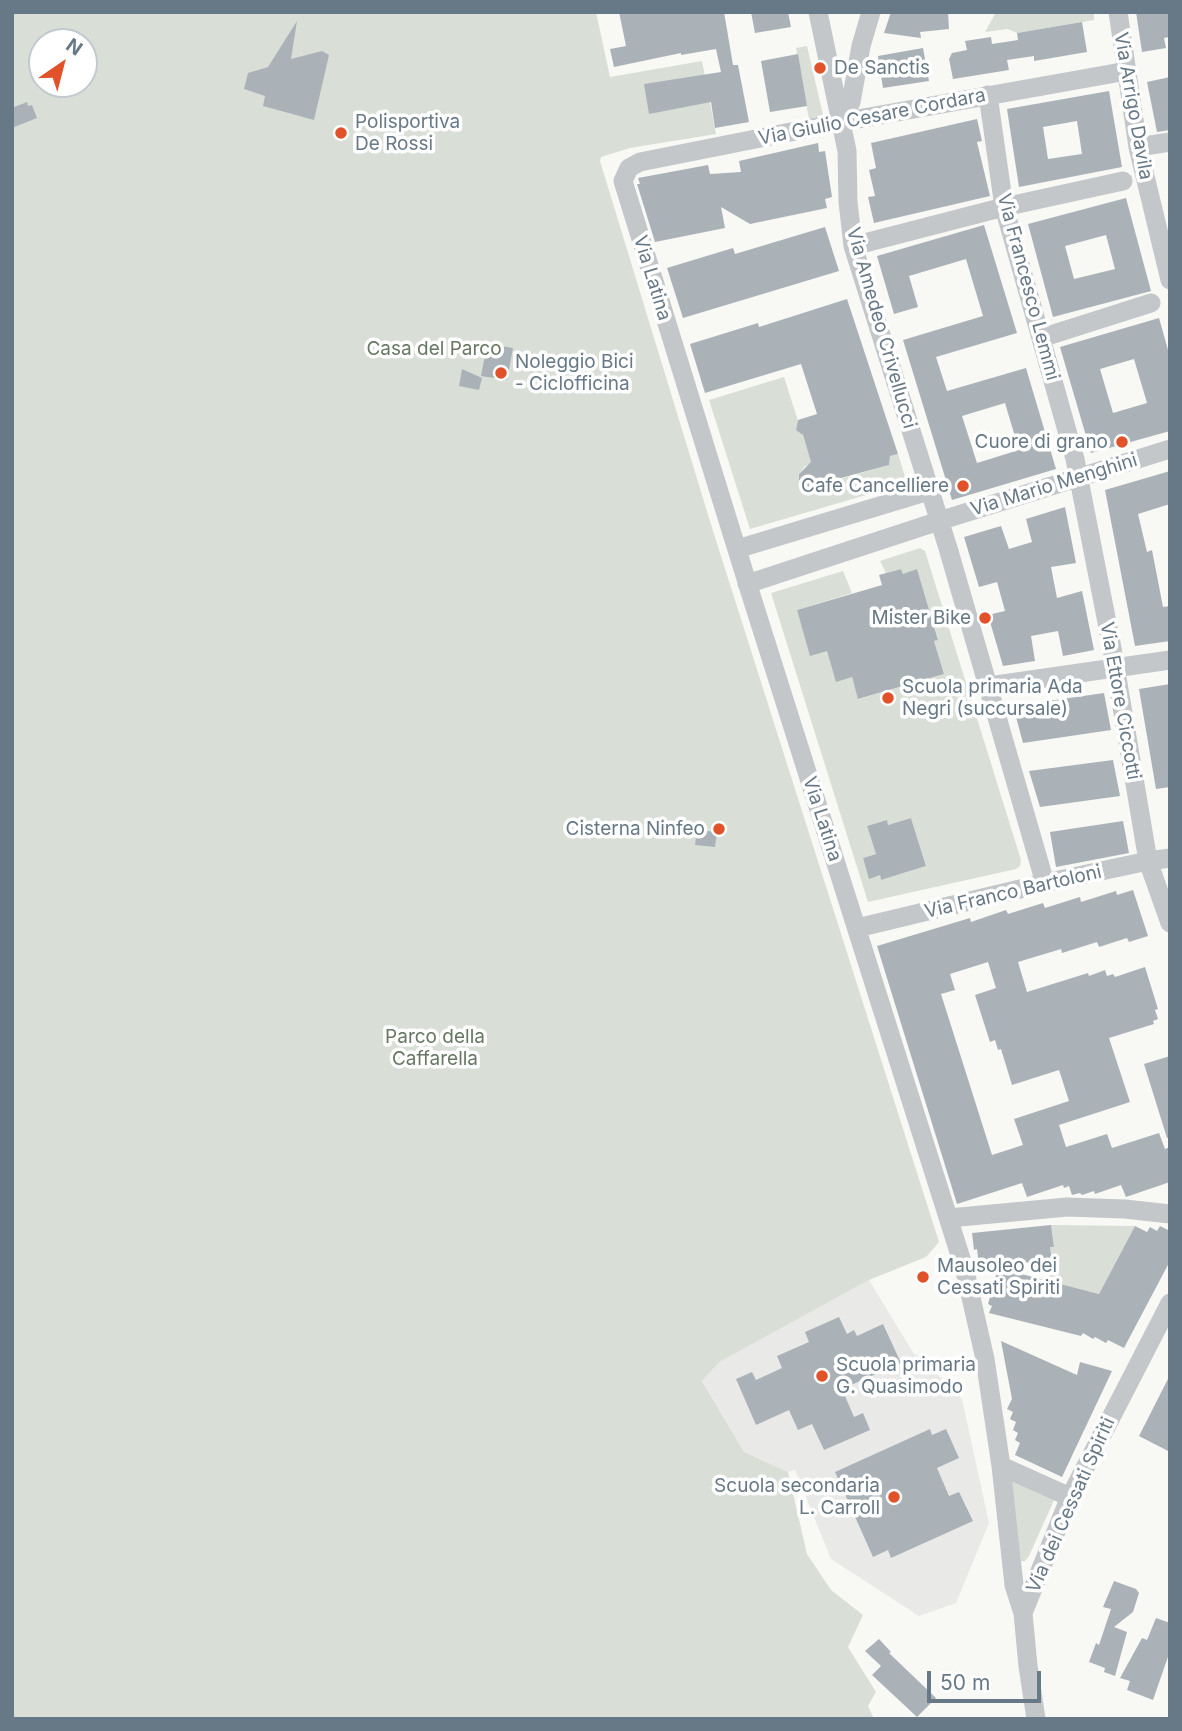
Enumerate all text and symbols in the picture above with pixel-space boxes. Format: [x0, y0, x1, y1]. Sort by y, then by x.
north arrow [28, 28, 98, 98]
street label: Via Arrigo Davila [1109, 30, 1157, 182]
text: N [62, 33, 87, 61]
place label: De Sanctis [834, 57, 930, 79]
marker: De Sanctis [812, 60, 828, 76]
street label: Via Giulio Cesare Cordara [757, 84, 987, 150]
place label: Polisportiva De Rossi [355, 111, 460, 155]
marker: Polisportiva De Rossi [333, 125, 349, 141]
street label: Via Francesco Lemmi [992, 191, 1064, 383]
street label: Via Amedeo Crivellucci [841, 225, 921, 431]
street label: Via Latina [628, 233, 676, 323]
park label: Casa del Parco [366, 338, 502, 360]
place label: Noleggio Bici - Ciclofficina [515, 351, 634, 395]
marker: Noleggio Bici - Ciclofficina [493, 365, 509, 381]
place label: Cuore di grano [975, 431, 1108, 453]
marker: Cuore di grano [1114, 434, 1130, 450]
street label: Via Mario Menghini [968, 449, 1140, 521]
place label: Cafe Cancelliere [801, 475, 949, 497]
marker: Cafe Cancelliere [955, 478, 971, 494]
place label: Mister Bike [871, 607, 971, 629]
marker: Mister Bike [977, 610, 993, 626]
street label: Via Ettore Ciccotti [1095, 620, 1145, 782]
place label: Scuola primaria Ada Negri (succursale) [902, 676, 1083, 720]
marker: Scuola primaria Ada Negri (succursale) [880, 690, 896, 706]
street label: Via Latina [798, 774, 846, 864]
place label: Cisterna Ninfeo [566, 818, 705, 840]
marker: Cisterna Ninfeo [711, 821, 727, 837]
street label: Via Franco Bartoloni [922, 861, 1104, 923]
park label: Parco della Caffarella [385, 1026, 485, 1070]
place label: Mausoleo dei Cessati Spiriti [937, 1255, 1060, 1299]
marker: Mausoleo dei Cessati Spiriti [915, 1269, 931, 1285]
place label: Scuola primaria G. Quasimodo [836, 1354, 976, 1398]
marker: Scuola primaria G. Quasimodo [814, 1368, 830, 1384]
street label: Via dei Cessati Spiriti [1022, 1414, 1120, 1596]
place label: Scuola secondaria L. Carroll [714, 1475, 880, 1519]
marker: Scuola secondaria L. Carroll [886, 1489, 902, 1505]
scale bar [930, 1658, 1044, 1702]
text: 50 m [940, 1670, 990, 1695]

